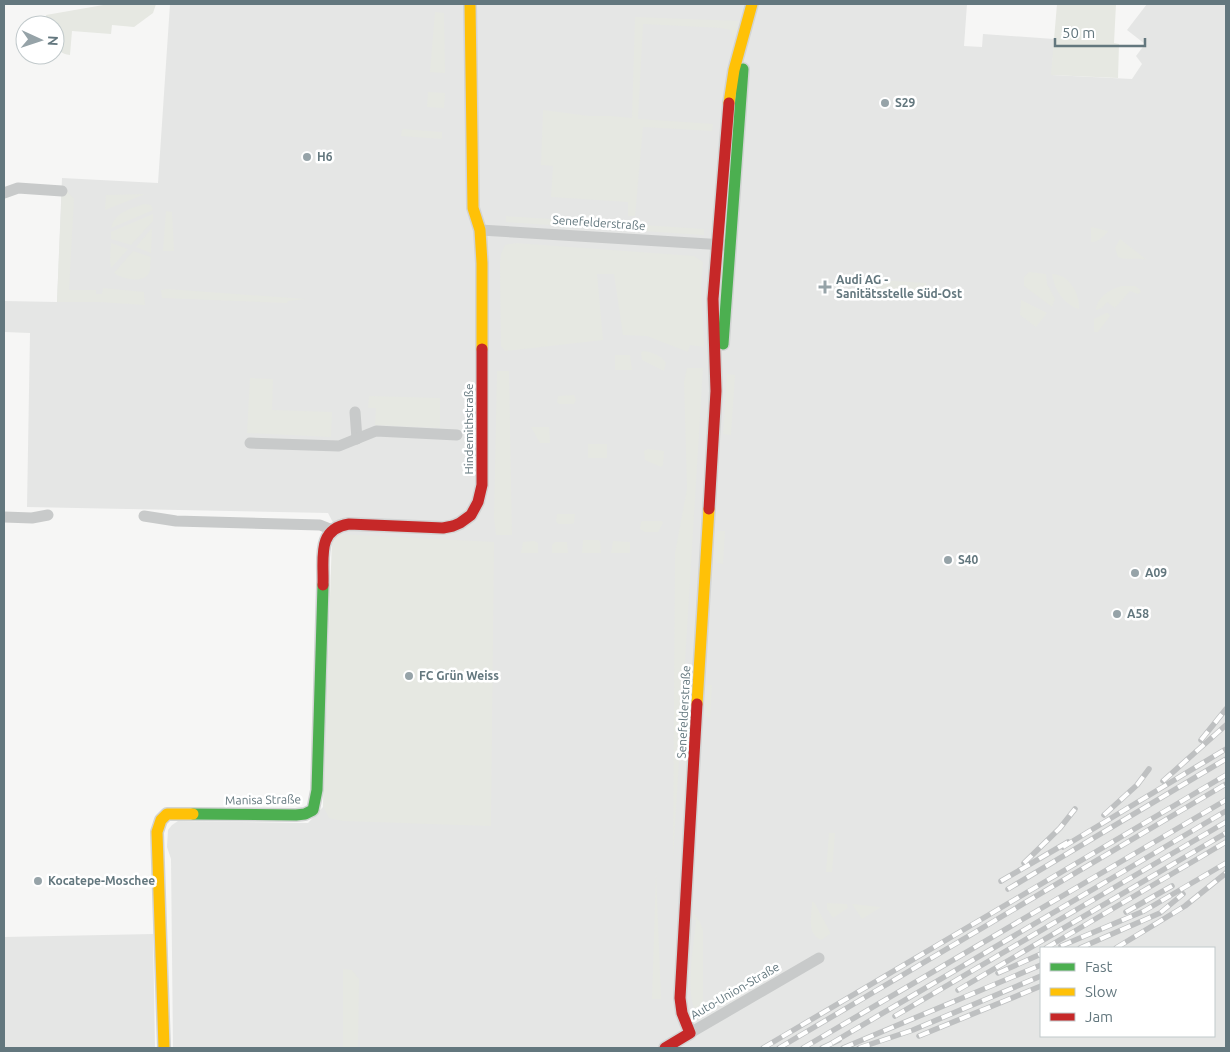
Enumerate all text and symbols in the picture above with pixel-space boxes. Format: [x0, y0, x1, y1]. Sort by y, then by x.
north arrow [15, 15, 65, 65]
scale bar [1055, 15, 1145, 47]
text: 50 m [1062, 24, 1095, 41]
text: N [45, 35, 61, 46]
place label: S29 [895, 96, 916, 109]
marker: S29 [879, 97, 891, 109]
place label: H6 [317, 150, 333, 163]
marker: H6 [301, 151, 313, 163]
street label: Senefelderstraße [552, 213, 646, 232]
place label: Audi AG - Sanitätsstelle Süd-Ost [836, 273, 962, 300]
marker: Audi AG - Sanitätsstelle Süd-Ost [818, 280, 832, 294]
street label: Hindemithstraße [462, 383, 475, 475]
place label: S40 [958, 553, 979, 566]
marker: S40 [942, 554, 954, 566]
place label: A09 [1145, 566, 1167, 579]
marker: A09 [1129, 567, 1141, 579]
place label: A58 [1127, 607, 1149, 620]
marker: A58 [1111, 608, 1123, 620]
street label: Senefelderstraße [675, 665, 692, 759]
place label: FC Grün Weiss [419, 669, 499, 682]
marker: FC Grün Weiss [403, 670, 415, 682]
street label: Manisa Straße [225, 792, 301, 807]
place label: Kocatepe-Moschee [48, 874, 155, 887]
marker: Kocatepe-Moschee [32, 875, 44, 887]
legend [1040, 947, 1215, 1037]
text: Fast [1085, 958, 1113, 975]
street label: Auto-Union-Straße [688, 960, 782, 1021]
text: Slow [1085, 983, 1118, 1000]
text: Jam [1085, 1008, 1113, 1025]

